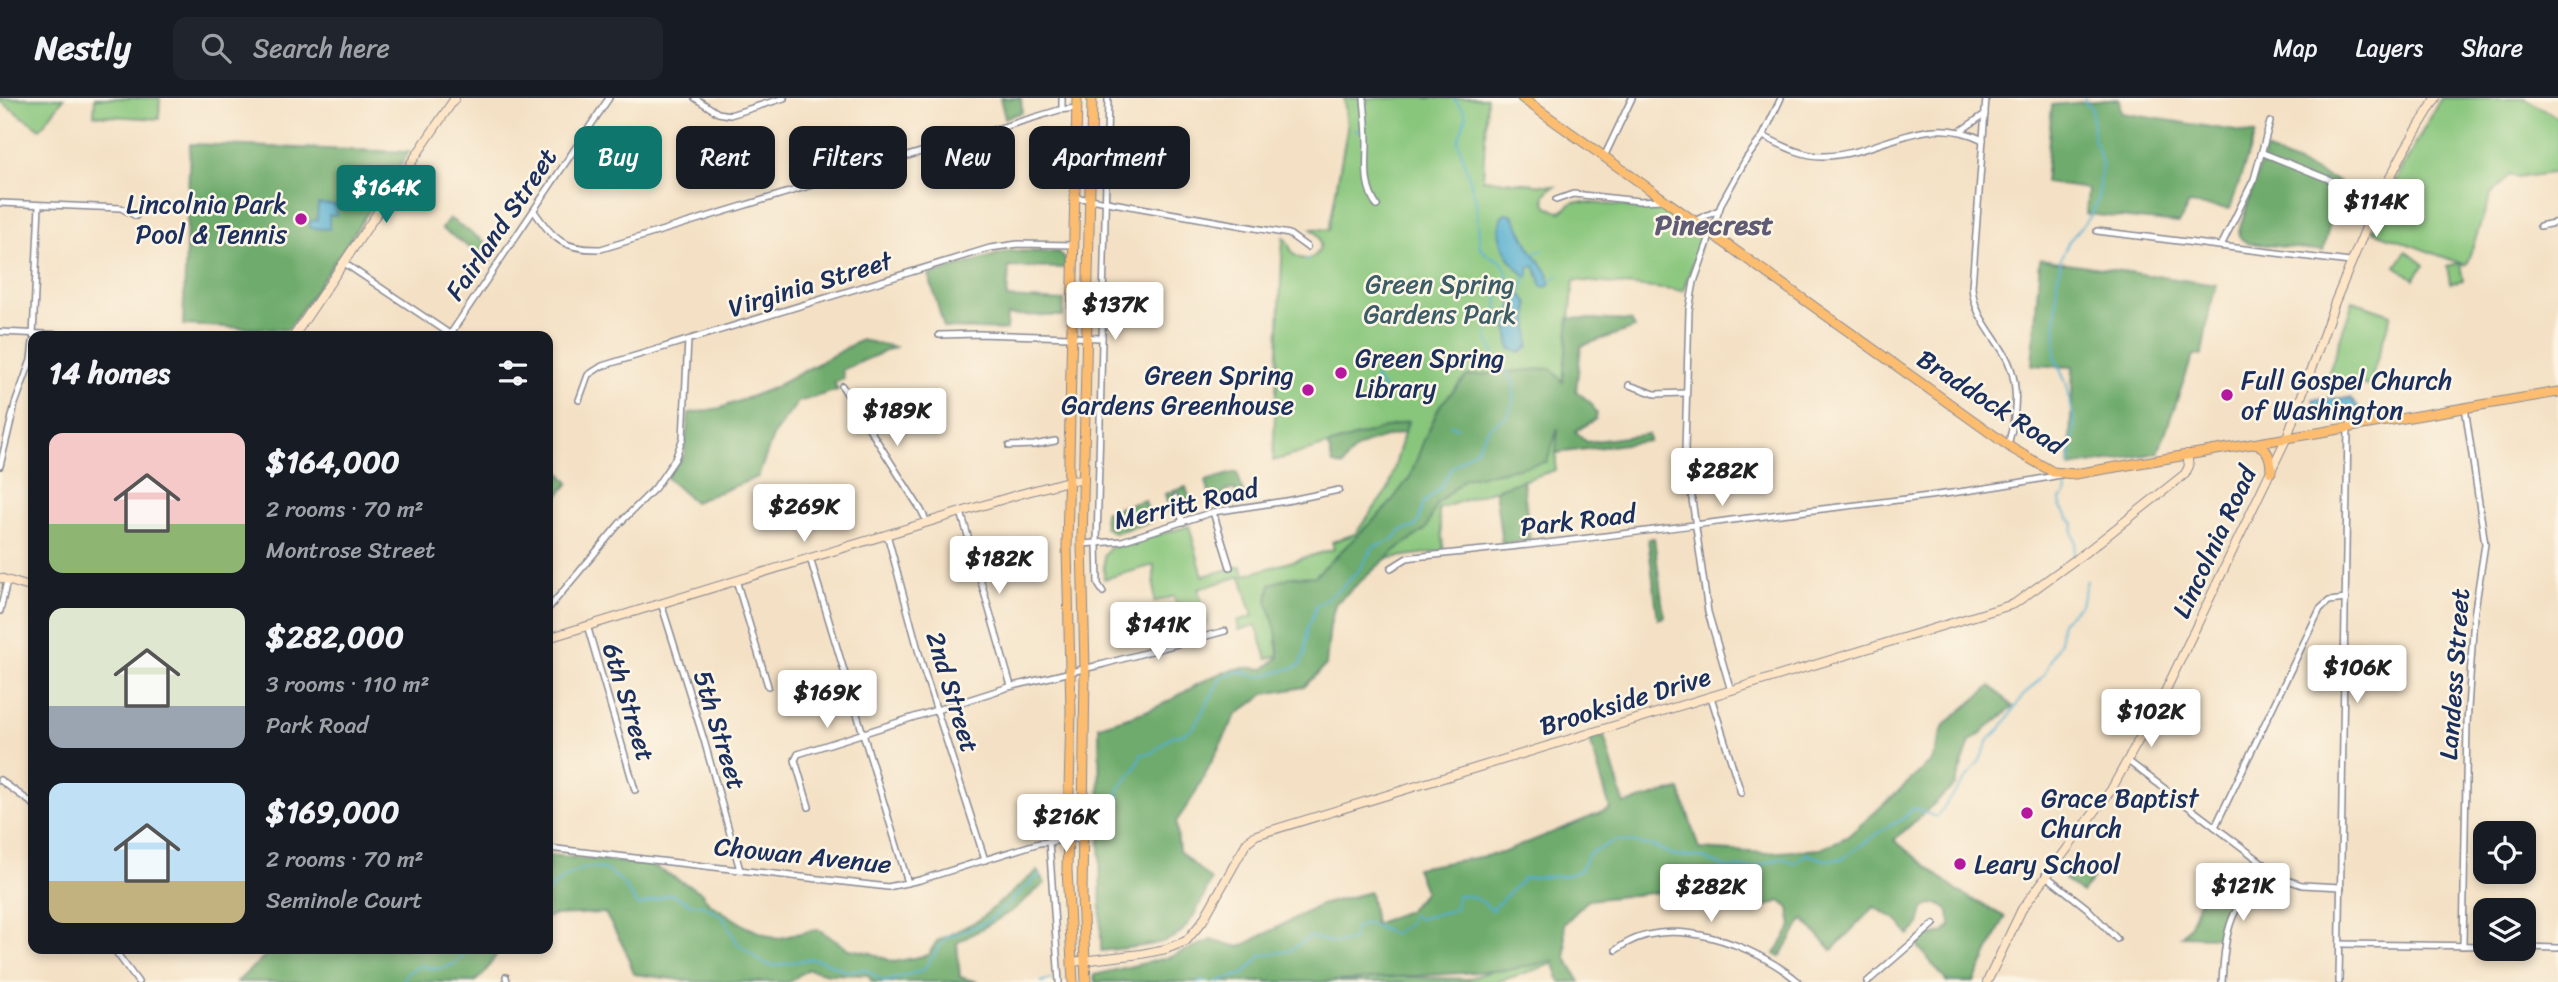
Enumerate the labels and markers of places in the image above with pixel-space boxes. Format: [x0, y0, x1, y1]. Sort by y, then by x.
pin: $164K [337, 166, 435, 225]
pin: $114K [2327, 180, 2425, 239]
place label: Lincolnia Park Pool & Tennis [126, 181, 288, 257]
marker: Lincolnia Park Pool & Tennis [293, 211, 309, 227]
pin: $137K [1066, 282, 1164, 342]
place label: Green Spring Library [1355, 335, 1504, 411]
place label: Green Spring Gardens Greenhouse [1061, 352, 1294, 428]
place label: Full Gospel Church of Washington [2241, 357, 2452, 433]
marker: Green Spring Library [1333, 365, 1349, 381]
marker: Green Spring Gardens Greenhouse [1300, 382, 1316, 398]
marker: Full Gospel Church of Washington [2219, 387, 2235, 403]
pin: $189K [848, 388, 946, 448]
pin: $282K [1673, 448, 1771, 508]
pin: $269K [755, 484, 853, 544]
pin: $182K [950, 536, 1048, 596]
pin: $141K [1109, 602, 1207, 662]
pin: $106K [2308, 646, 2406, 705]
pin: $169K [778, 670, 876, 730]
pin: $102K [2102, 690, 2200, 749]
place label: Grace Baptist Church [2041, 775, 2200, 851]
pin: $216K [1017, 794, 1115, 854]
marker: Grace Baptist Church [2019, 805, 2035, 821]
place label: Leary School [1974, 841, 2121, 887]
marker: Leary School [1952, 856, 1968, 872]
pin: $282K [1662, 864, 1760, 924]
pin: $121K [2194, 864, 2292, 923]

